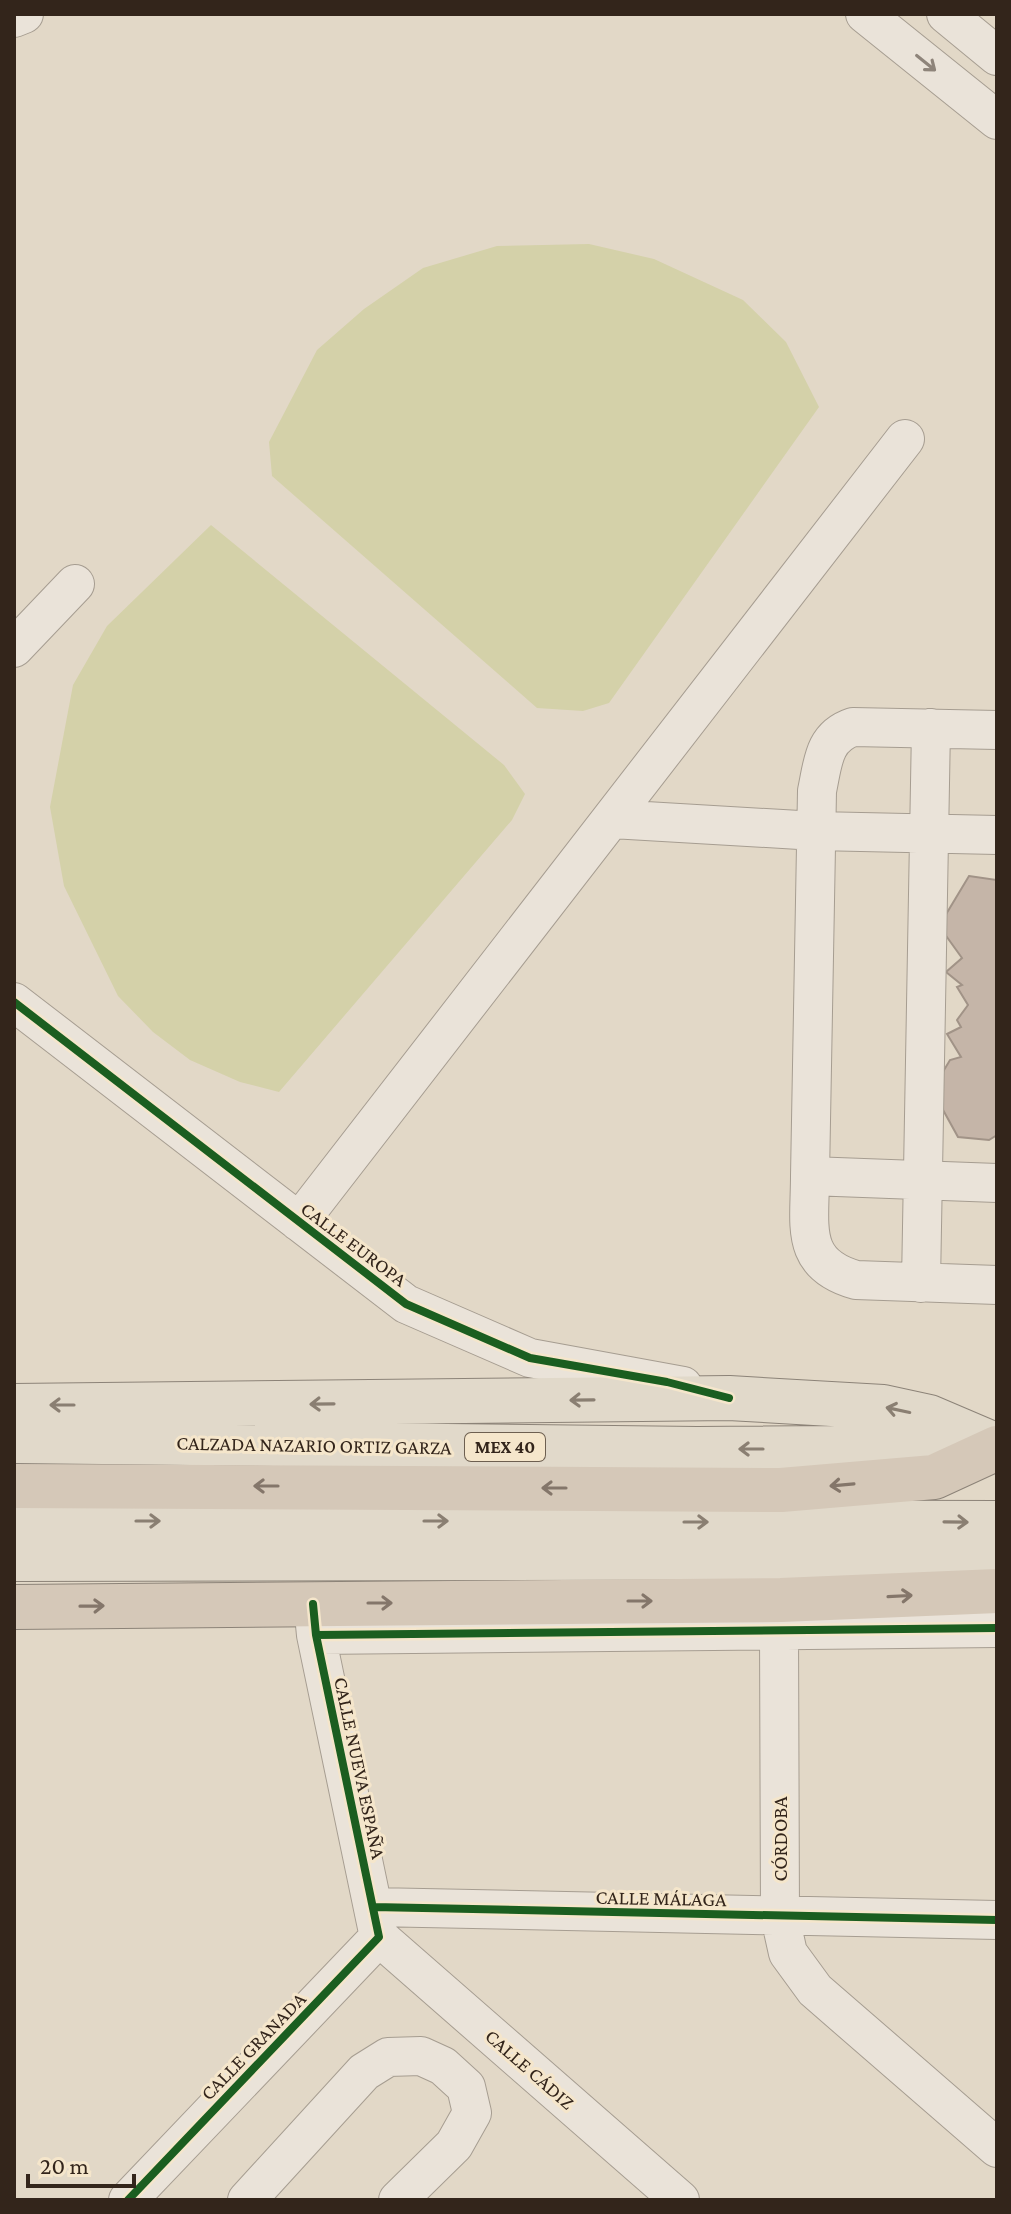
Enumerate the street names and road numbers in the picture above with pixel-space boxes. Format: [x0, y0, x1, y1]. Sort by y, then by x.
street label: CALLE EUROPA [297, 1197, 412, 1291]
street label: CALZADA NAZARIO ORTIZ GARZA [176, 1432, 452, 1458]
road number: MEX 40 [465, 1433, 545, 1461]
street label: CALLE NUEVA ESPAÑA [330, 1675, 390, 1862]
street label: CÓRDOBA [769, 1796, 791, 1882]
street label: CALLE MÁLAGA [595, 1886, 727, 1910]
street label: CALLE GRANADA [196, 1987, 310, 2104]
street label: CALLE CÁDIZ [481, 2025, 579, 2113]

